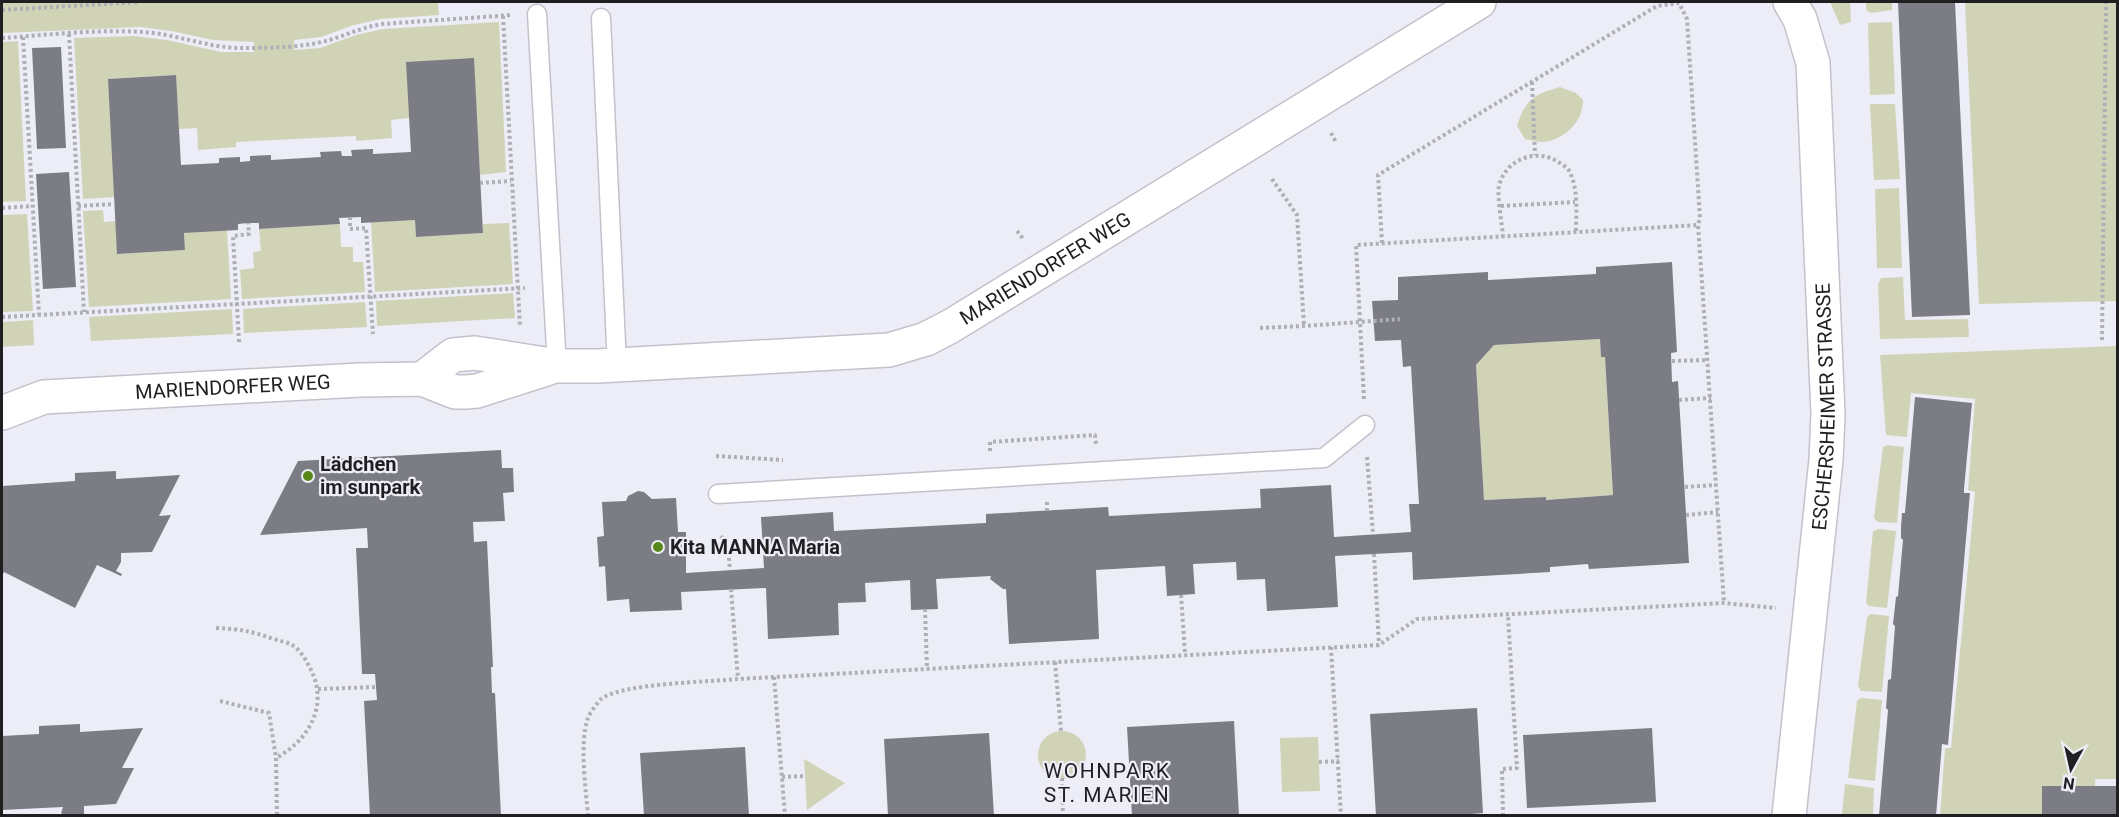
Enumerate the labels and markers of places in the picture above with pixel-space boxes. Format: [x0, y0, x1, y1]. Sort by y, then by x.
place label: Lädchen im sunpark [320, 452, 421, 499]
marker: Lädchen im sunpark [301, 469, 315, 483]
place label: Kita MANNA Maria [670, 535, 840, 559]
marker: Kita MANNA Maria [651, 540, 665, 554]

